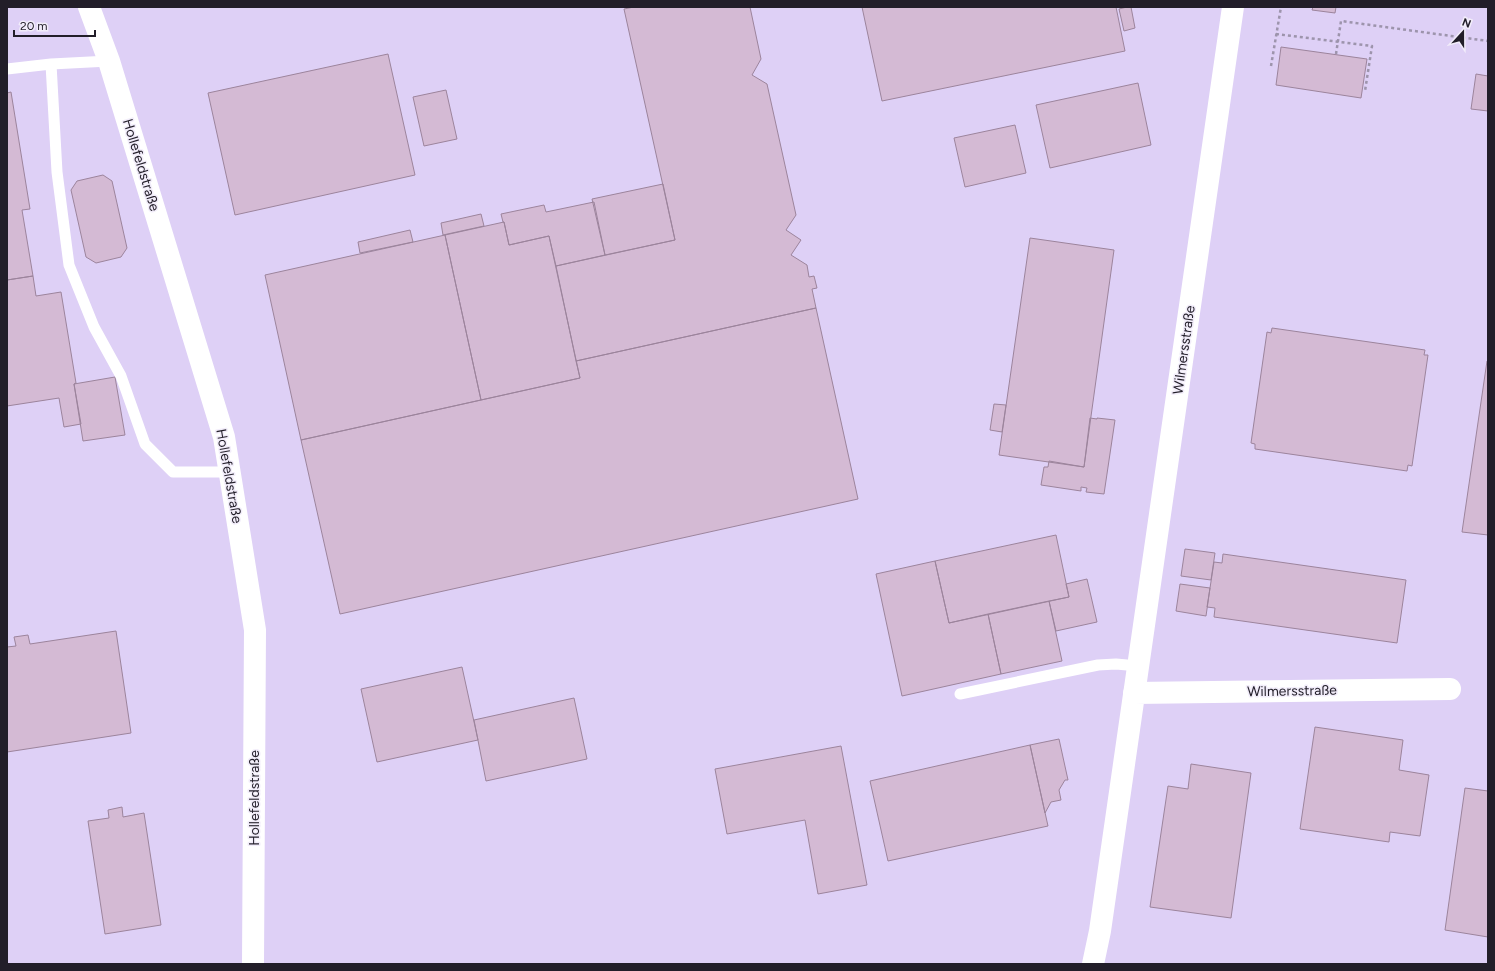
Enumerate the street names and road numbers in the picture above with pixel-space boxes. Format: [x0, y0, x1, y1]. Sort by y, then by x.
street label: Hollefeldstraße [119, 117, 163, 214]
street label: Wilmersstraße [1169, 304, 1199, 396]
street label: Hollefeldstraße [212, 427, 246, 525]
street label: Wilmersstraße [1247, 682, 1337, 700]
street label: Hollefeldstraße [246, 750, 263, 846]

